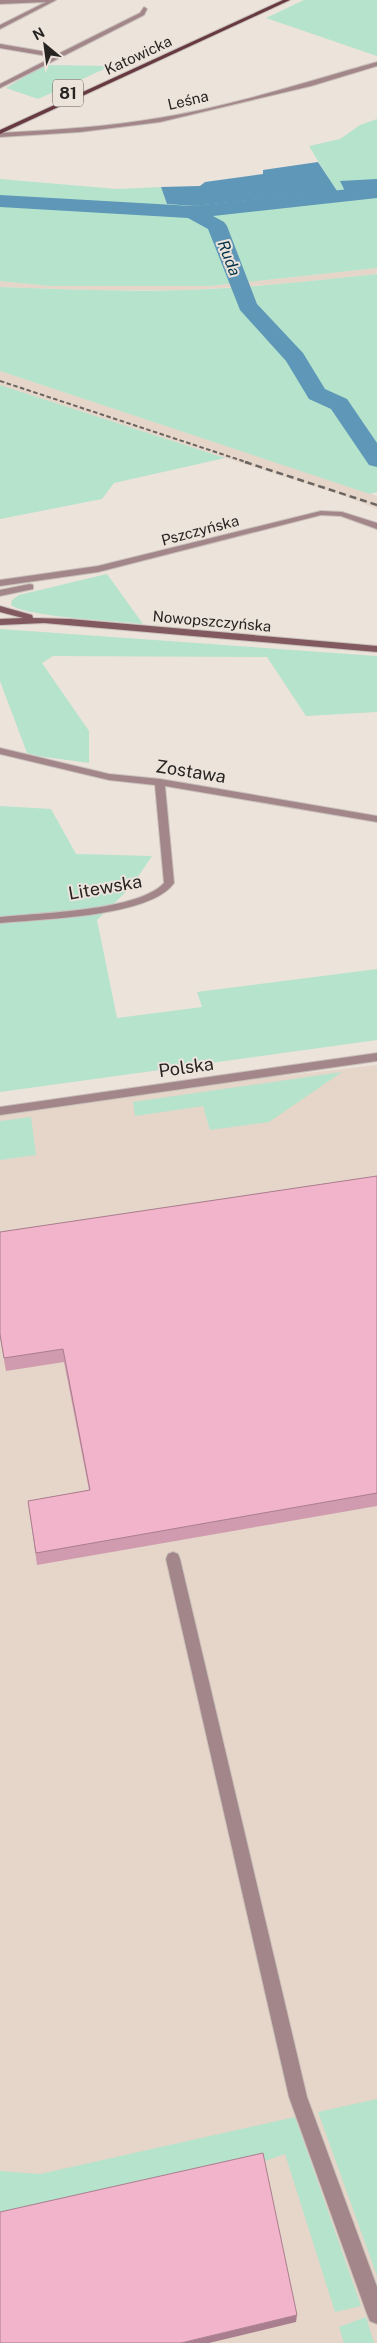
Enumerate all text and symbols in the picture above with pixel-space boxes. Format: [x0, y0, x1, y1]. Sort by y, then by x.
north arrow [20, 20, 70, 70]
text: N [30, 24, 47, 43]
street label: Katowicka [102, 32, 174, 78]
road number: 81 [53, 80, 83, 106]
street label: Leśna [166, 87, 210, 113]
water label: Ruda [213, 237, 245, 279]
street label: Pszczyńska [159, 511, 241, 549]
street label: Nowopszczyńska [152, 607, 272, 635]
street label: Zostawa [154, 755, 228, 787]
street label: Litewska [67, 870, 143, 904]
street label: Polska [157, 1053, 215, 1081]

